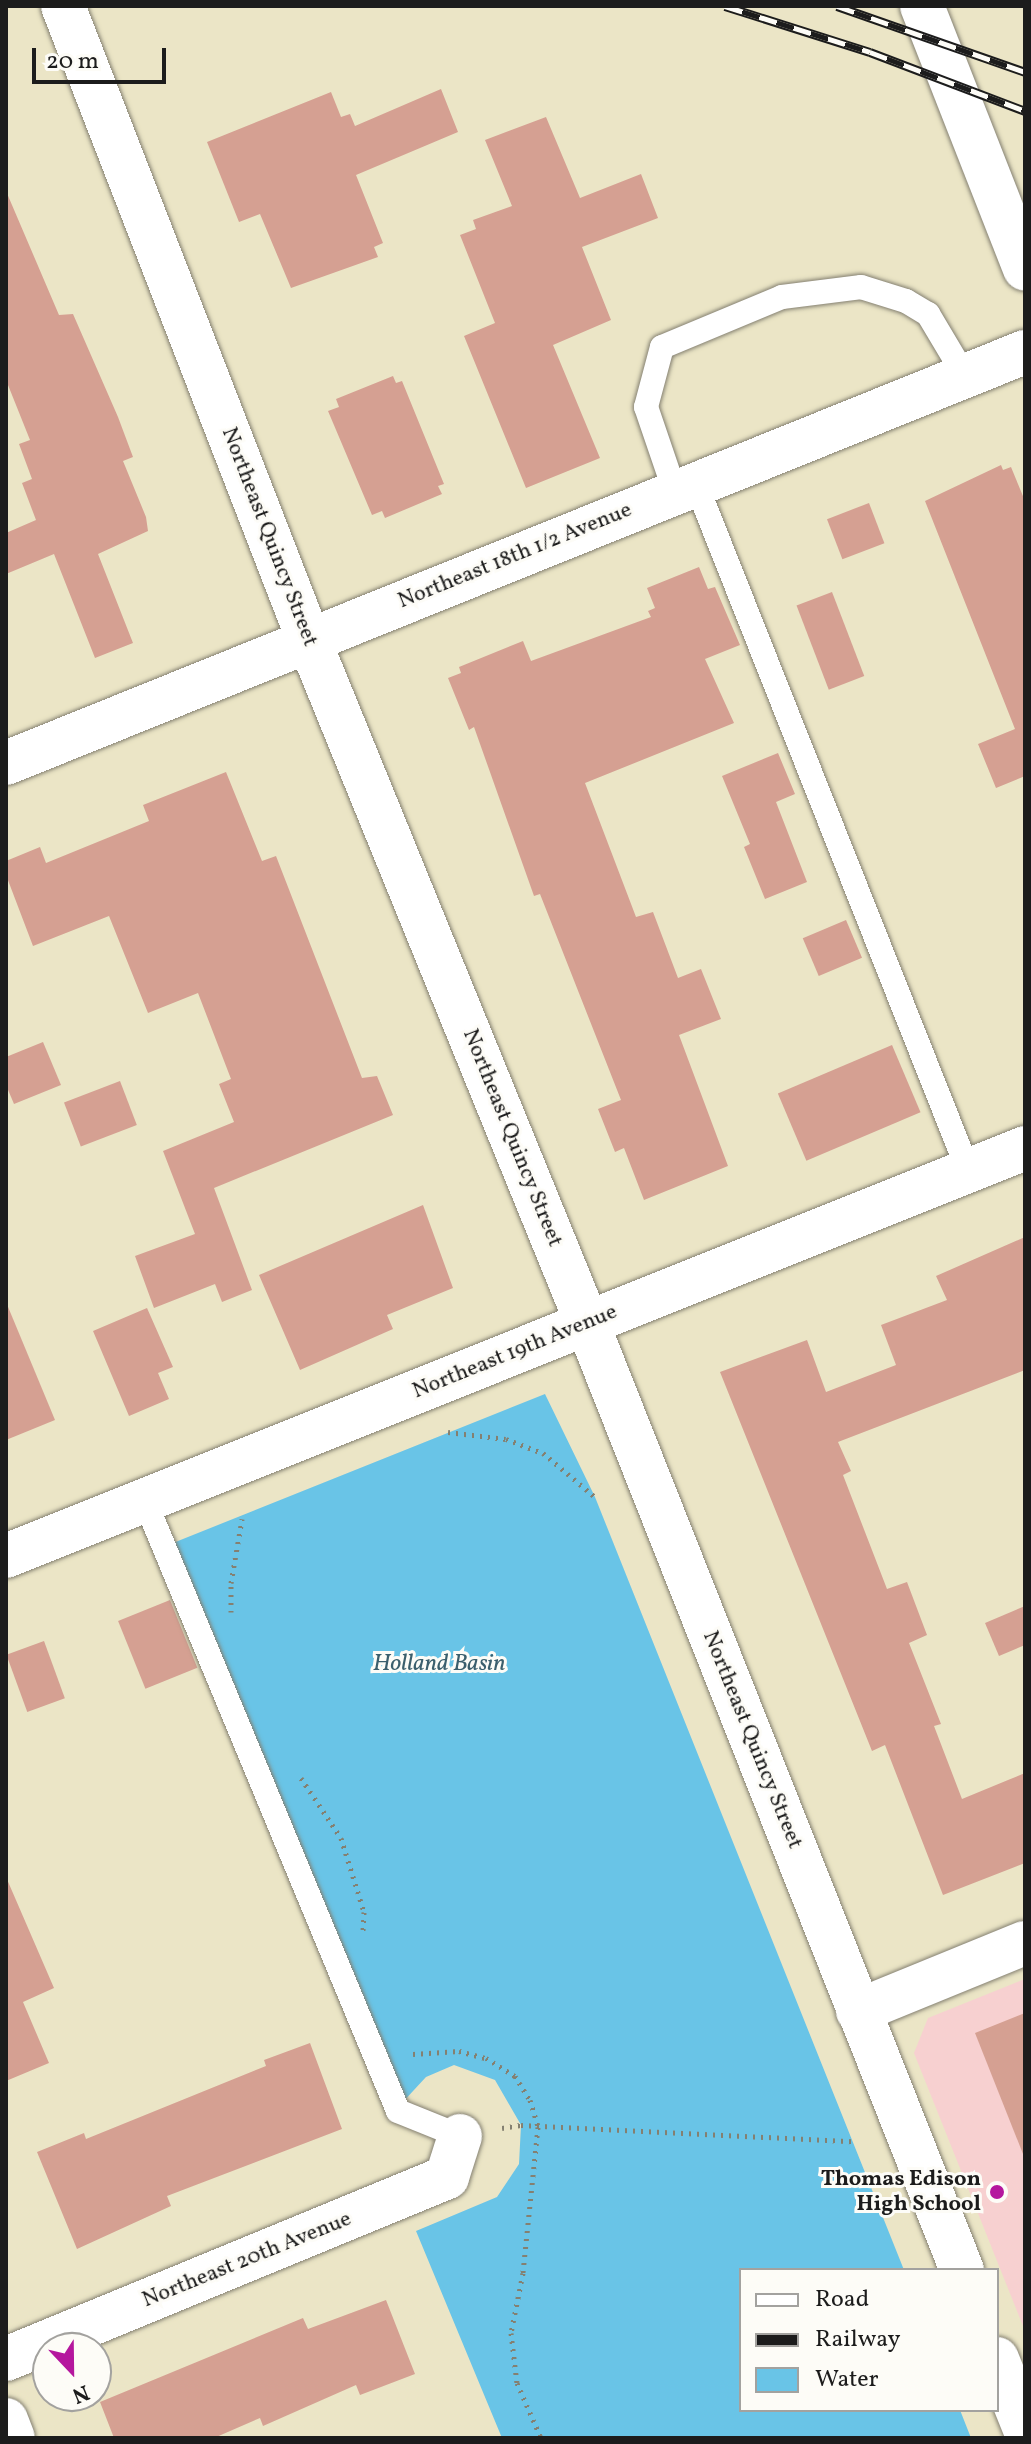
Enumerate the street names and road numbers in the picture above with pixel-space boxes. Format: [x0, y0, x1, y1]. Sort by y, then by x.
street label: Northeast Quincy Street [215, 423, 323, 651]
street label: Northeast 18th 1/2 Avenue [394, 497, 636, 615]
street label: Northeast Quincy Street [456, 1025, 568, 1251]
street label: Northeast 19th Avenue [409, 1299, 621, 1405]
street label: Northeast Quincy Street [696, 1627, 808, 1853]
street label: Northeast 20th Avenue [139, 2206, 355, 2314]

